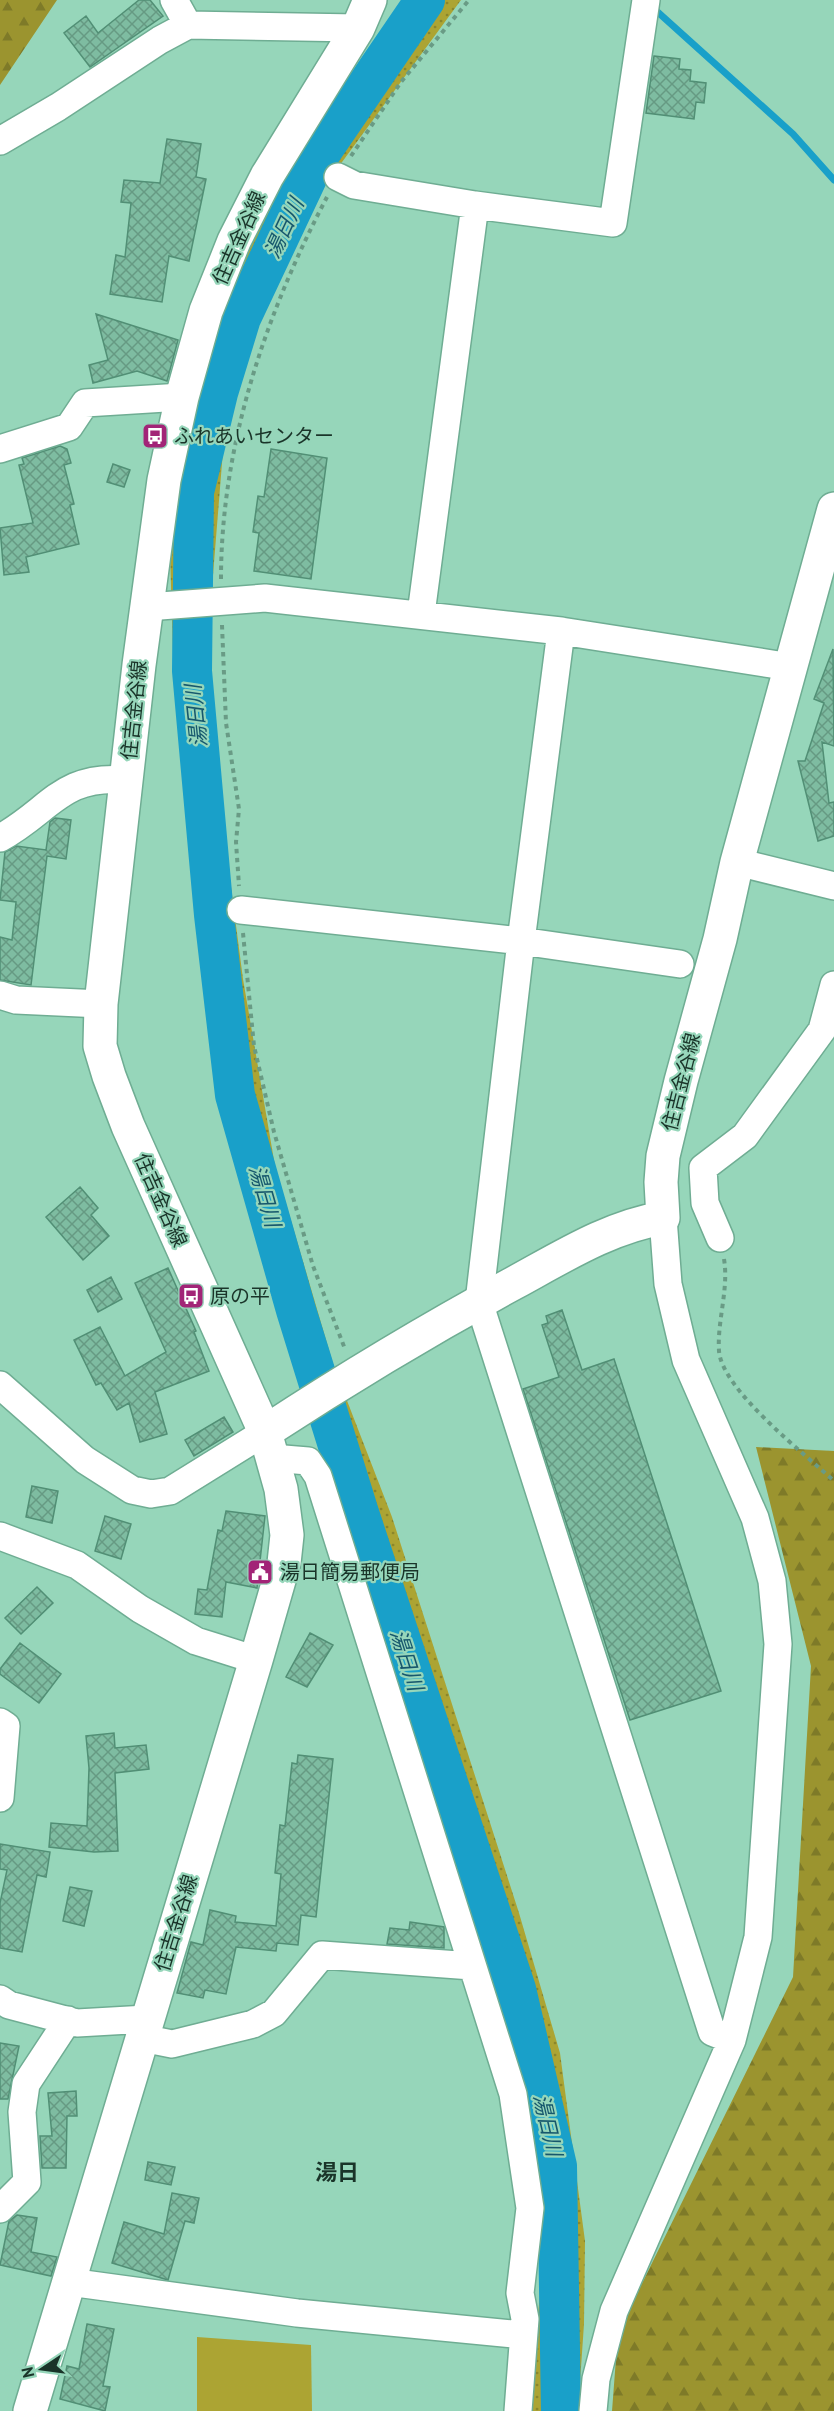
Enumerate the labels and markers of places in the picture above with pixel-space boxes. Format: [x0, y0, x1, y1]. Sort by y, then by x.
bus stop icon: ふれあいセンター [140, 421, 170, 451]
place label: ふれあいセンター [174, 423, 334, 449]
bus stop icon: 原の平 [176, 1281, 206, 1311]
place label: 原の平 [210, 1283, 270, 1309]
public building icon: 湯日簡易郵便局 [245, 1557, 275, 1587]
place label: 湯日簡易郵便局 [280, 1559, 420, 1585]

